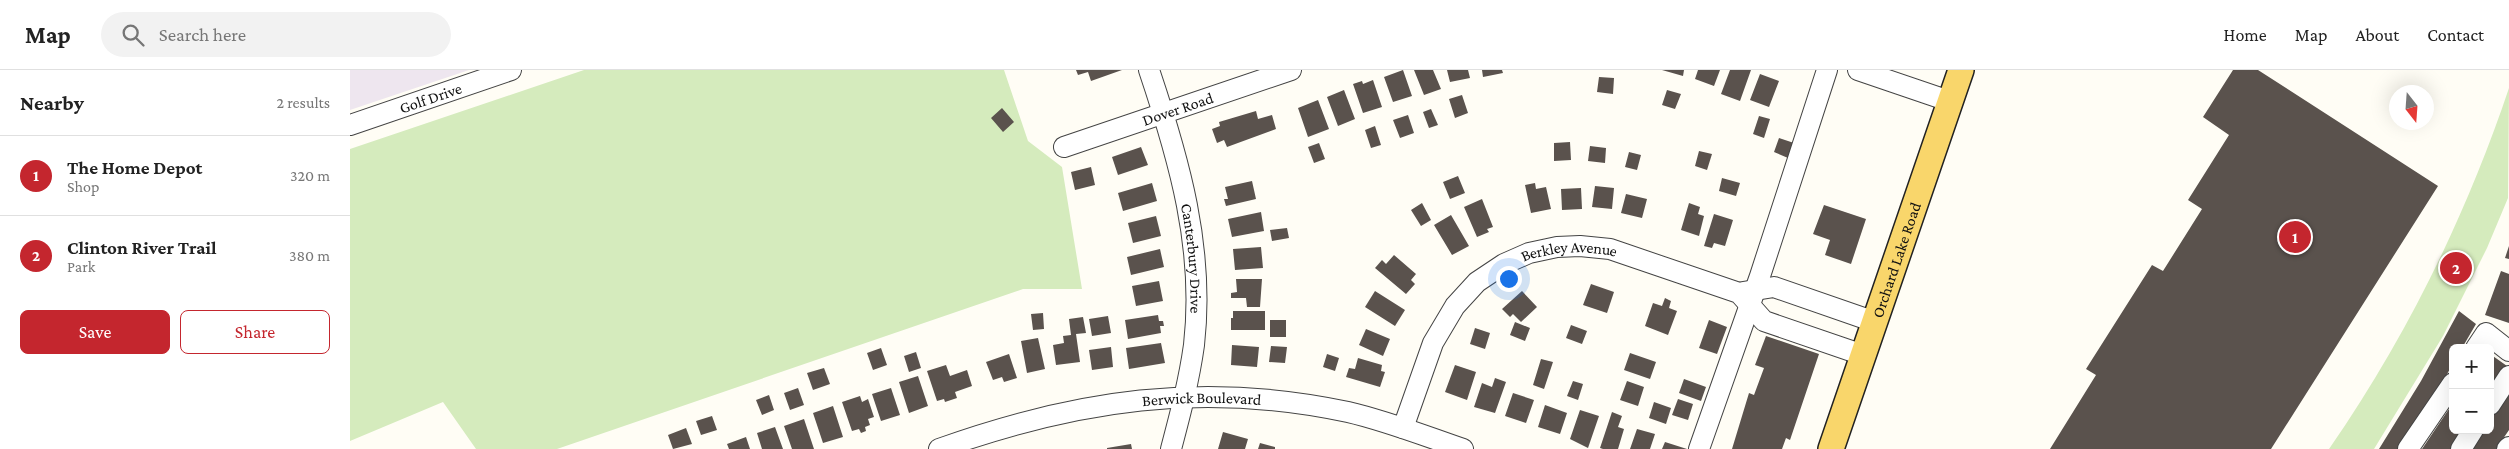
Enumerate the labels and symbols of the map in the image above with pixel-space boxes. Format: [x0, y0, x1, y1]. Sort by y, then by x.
street label: Golf Drive [397, 79, 464, 116]
north arrow [2389, 85, 2434, 130]
street label: Dover Road [1140, 88, 1216, 128]
street label: Orchard Lake Road [1868, 199, 1924, 320]
street label: Canterbury Drive [1178, 202, 1205, 314]
pin: 1 [2279, 218, 2311, 256]
street label: Berkley Avenue [1518, 237, 1620, 264]
pin: 2 [2440, 249, 2472, 287]
your location [1496, 266, 1522, 292]
street label: Berwick Boulevard [1141, 388, 1263, 409]

